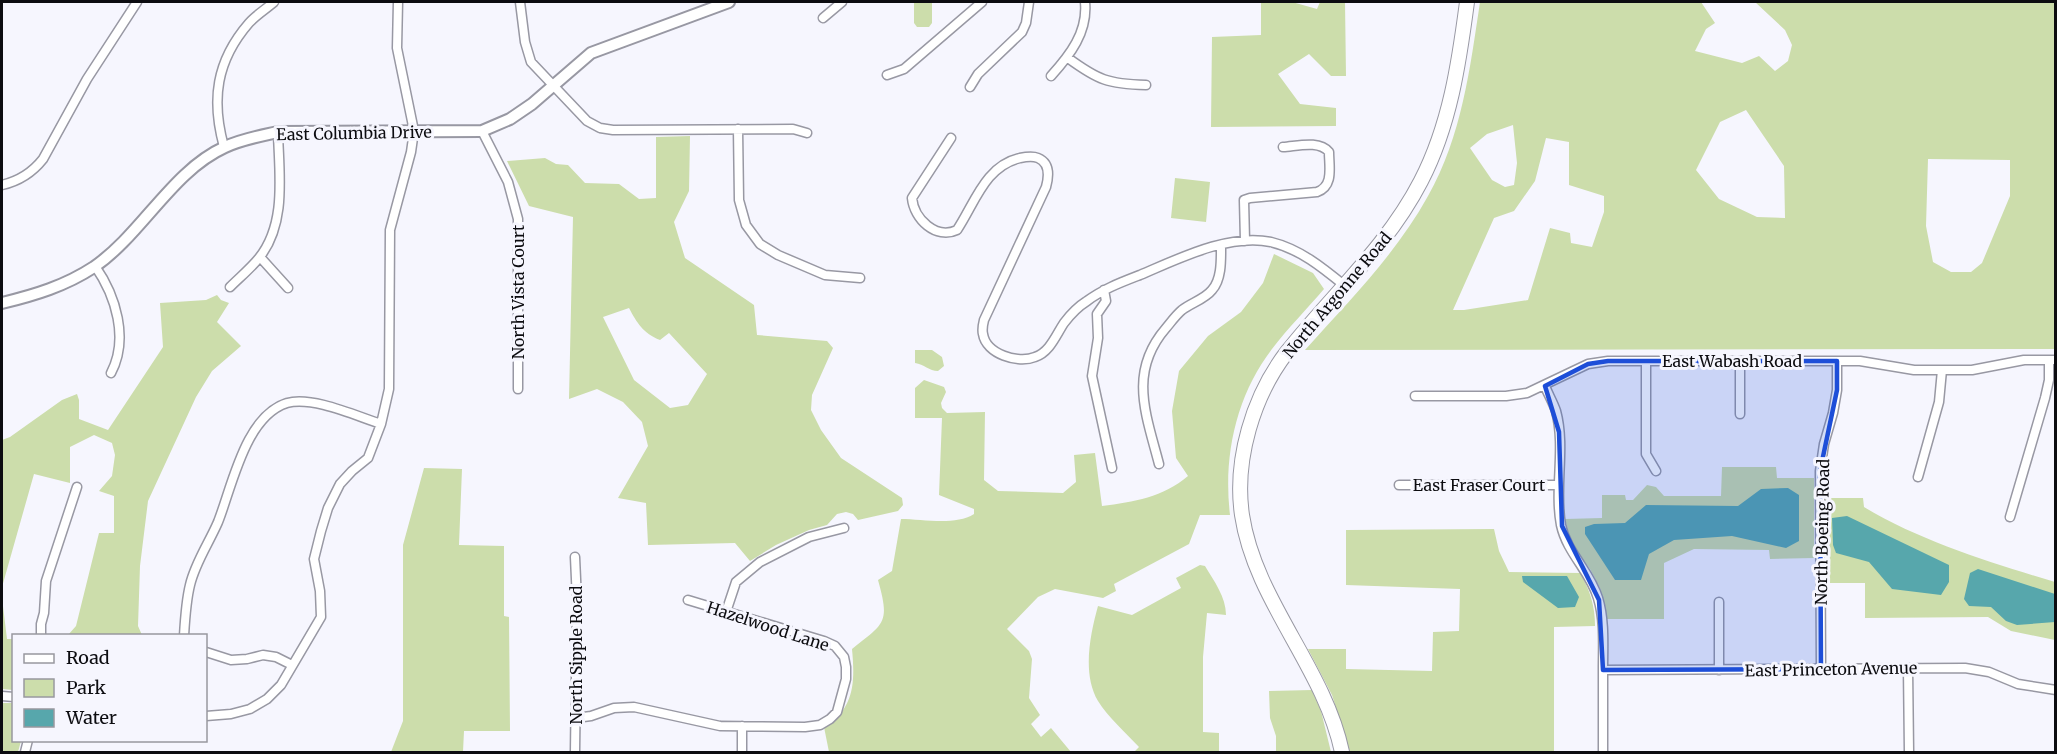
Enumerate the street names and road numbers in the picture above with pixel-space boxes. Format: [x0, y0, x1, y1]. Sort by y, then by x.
street label: East Columbia Drive [276, 122, 432, 144]
street label: North Vista Court [508, 224, 528, 359]
street label: North Argonne Road [1278, 228, 1396, 362]
street label: East Wabash Road [1662, 351, 1802, 371]
street label: North Boeing Road [1811, 458, 1833, 605]
street label: East Fraser Court [1413, 475, 1546, 495]
street label: North Sipple Road [566, 585, 586, 724]
street label: Hazelwood Lane [704, 597, 832, 655]
street label: East Princeton Avenue [1745, 657, 1917, 681]

